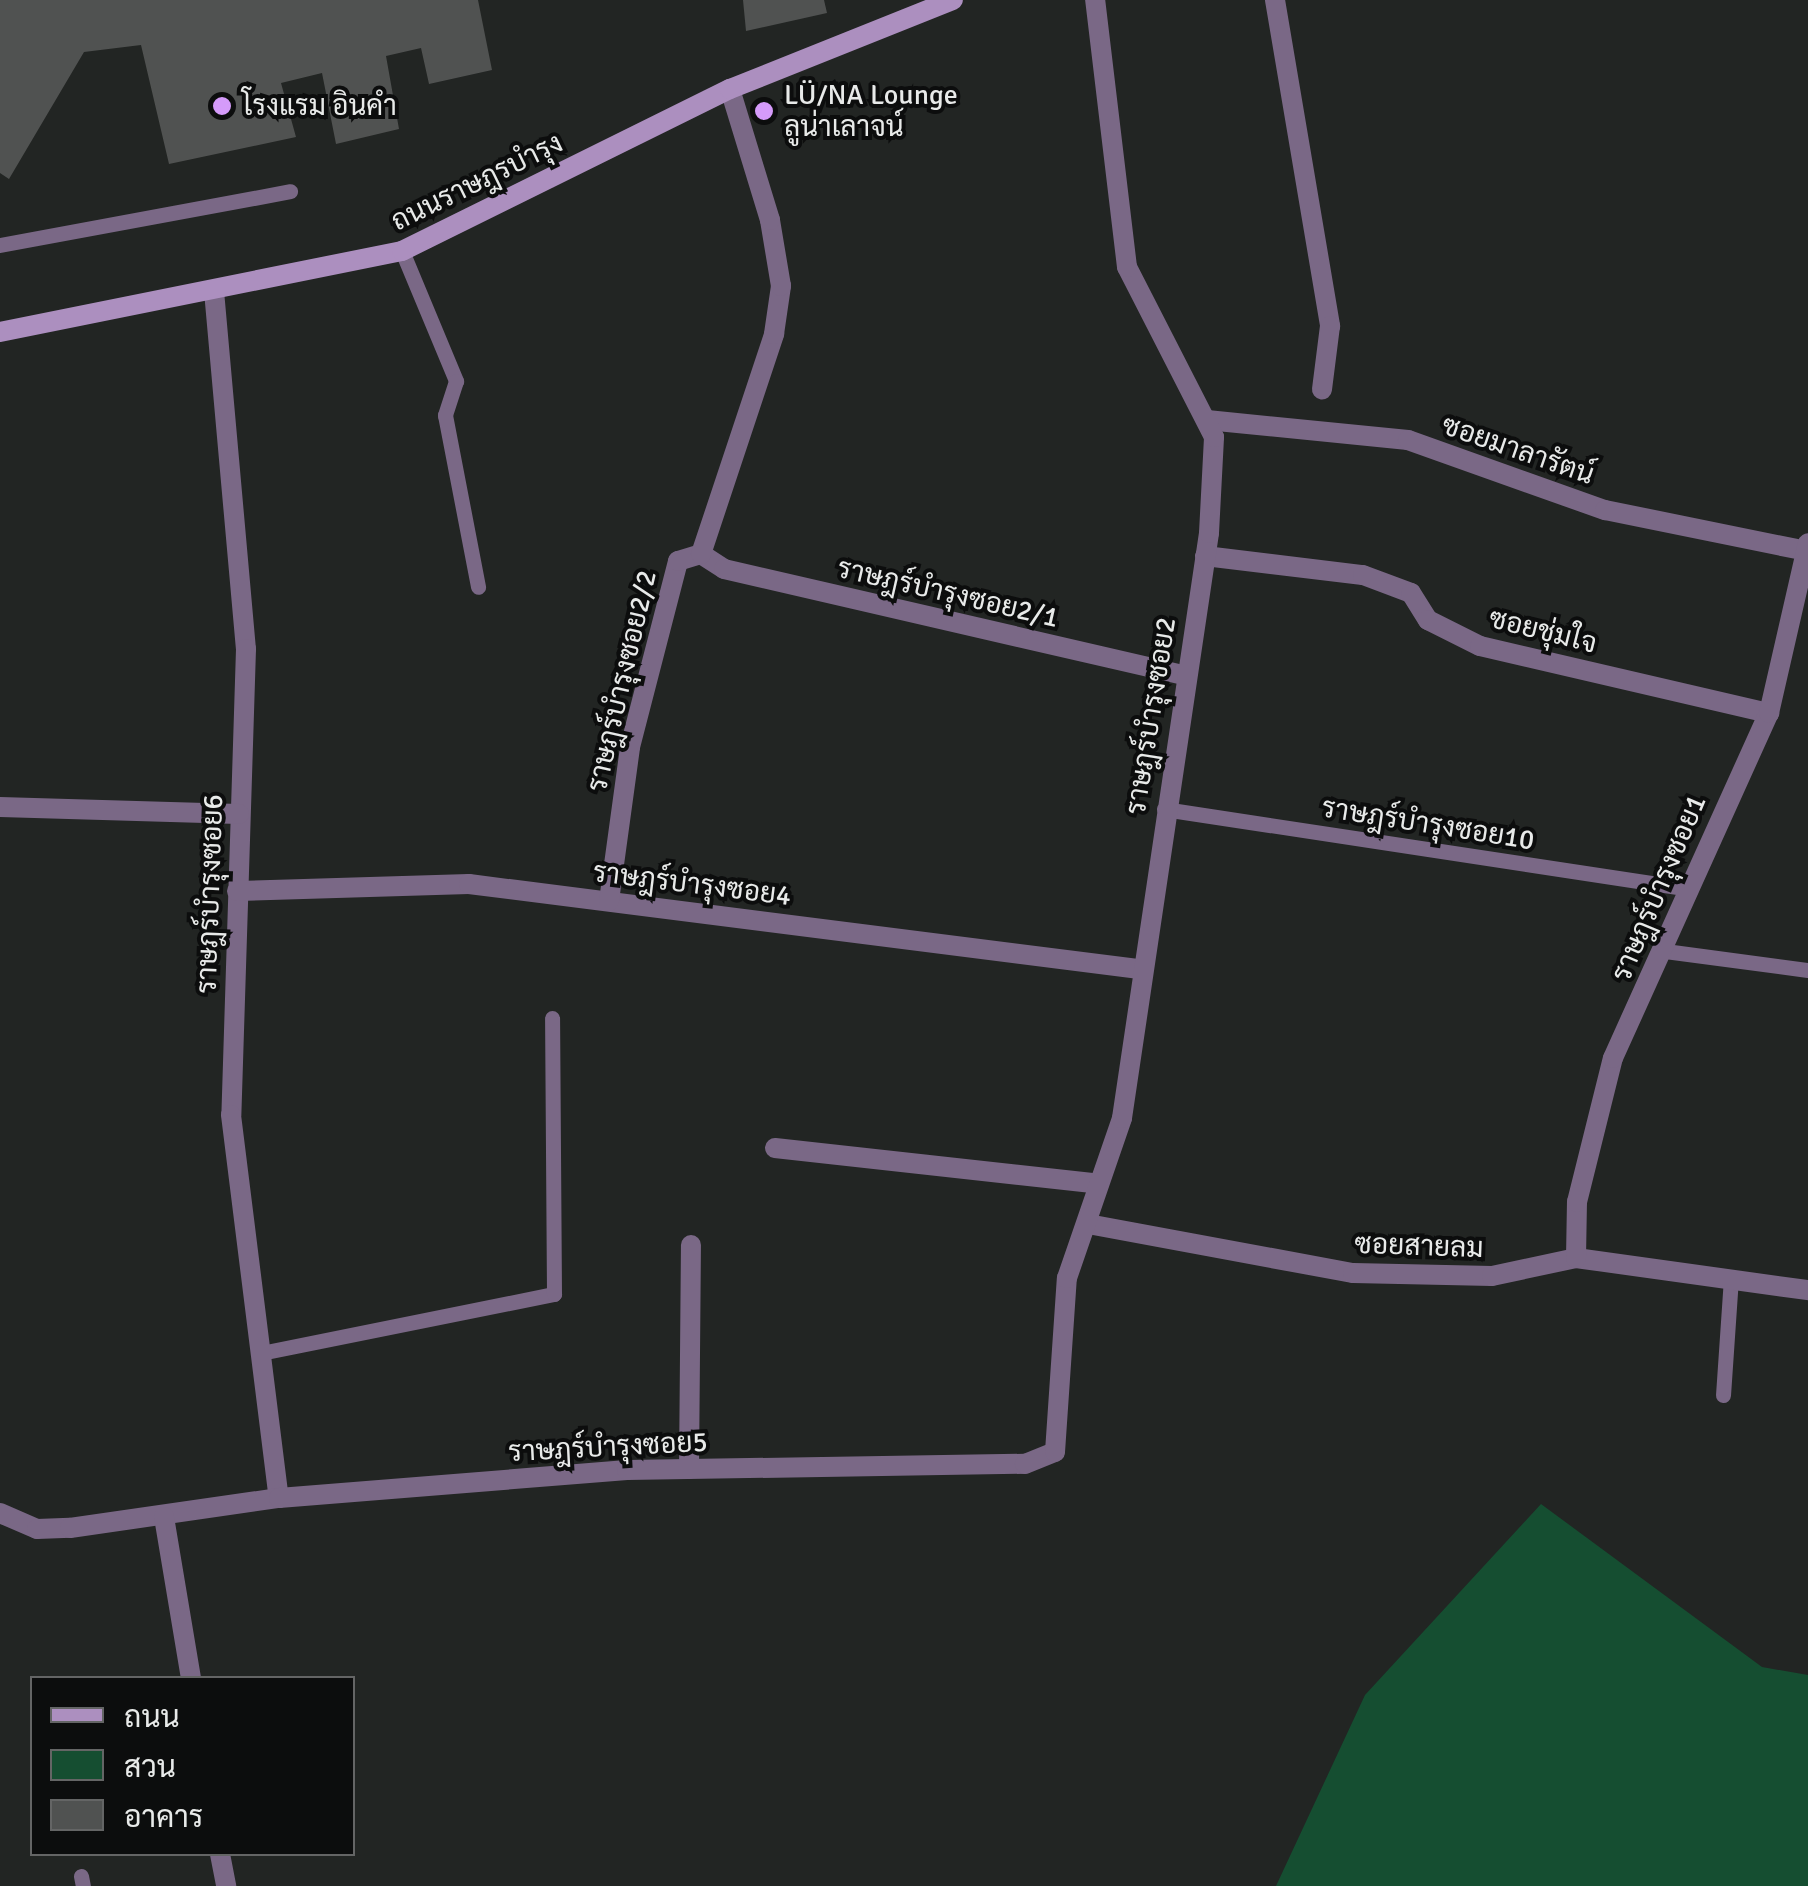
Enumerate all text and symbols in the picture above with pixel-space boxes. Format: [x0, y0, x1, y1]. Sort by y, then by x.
place label: LÜ/NA Lounge ลูน่าเลาจน์ [784, 78, 958, 144]
place label: โรงแรม อินคำ [242, 89, 397, 123]
marker: โรงแรม อินคำ [211, 95, 233, 117]
marker: LÜ/NA Lounge ลูน่าเลาจน์ [753, 100, 775, 122]
street label: ถนนราษฎรบำรุง [386, 126, 568, 238]
street label: ซอยมาลารัตน์ [1438, 408, 1598, 492]
street label: ราษฎร์บำรุงซอย2/1 [834, 551, 1062, 635]
street label: ราษฎร์บำรุงซอย2/2 [580, 567, 664, 795]
street label: ซอยชุ่มใจ [1486, 601, 1600, 661]
street label: ราษฎร์บำรุงซอย2 [1119, 615, 1183, 817]
street label: ราษฎร์บำรุงซอย1 [1605, 790, 1713, 986]
street label: ราษฎร์บำรุงซอย10 [1319, 791, 1537, 857]
street label: ราษฎร์บำรุงซอย6 [190, 794, 230, 994]
street label: ราษฎร์บำรุงซอย4 [591, 855, 793, 913]
street label: ซอยสายลม [1354, 1227, 1484, 1265]
street label: ราษฎร์บำรุงซอย5 [508, 1425, 708, 1469]
legend [30, 1676, 355, 1856]
text: ถนน [124, 1699, 180, 1736]
text: สวน [124, 1749, 176, 1786]
text: อาคาร [124, 1799, 203, 1836]

